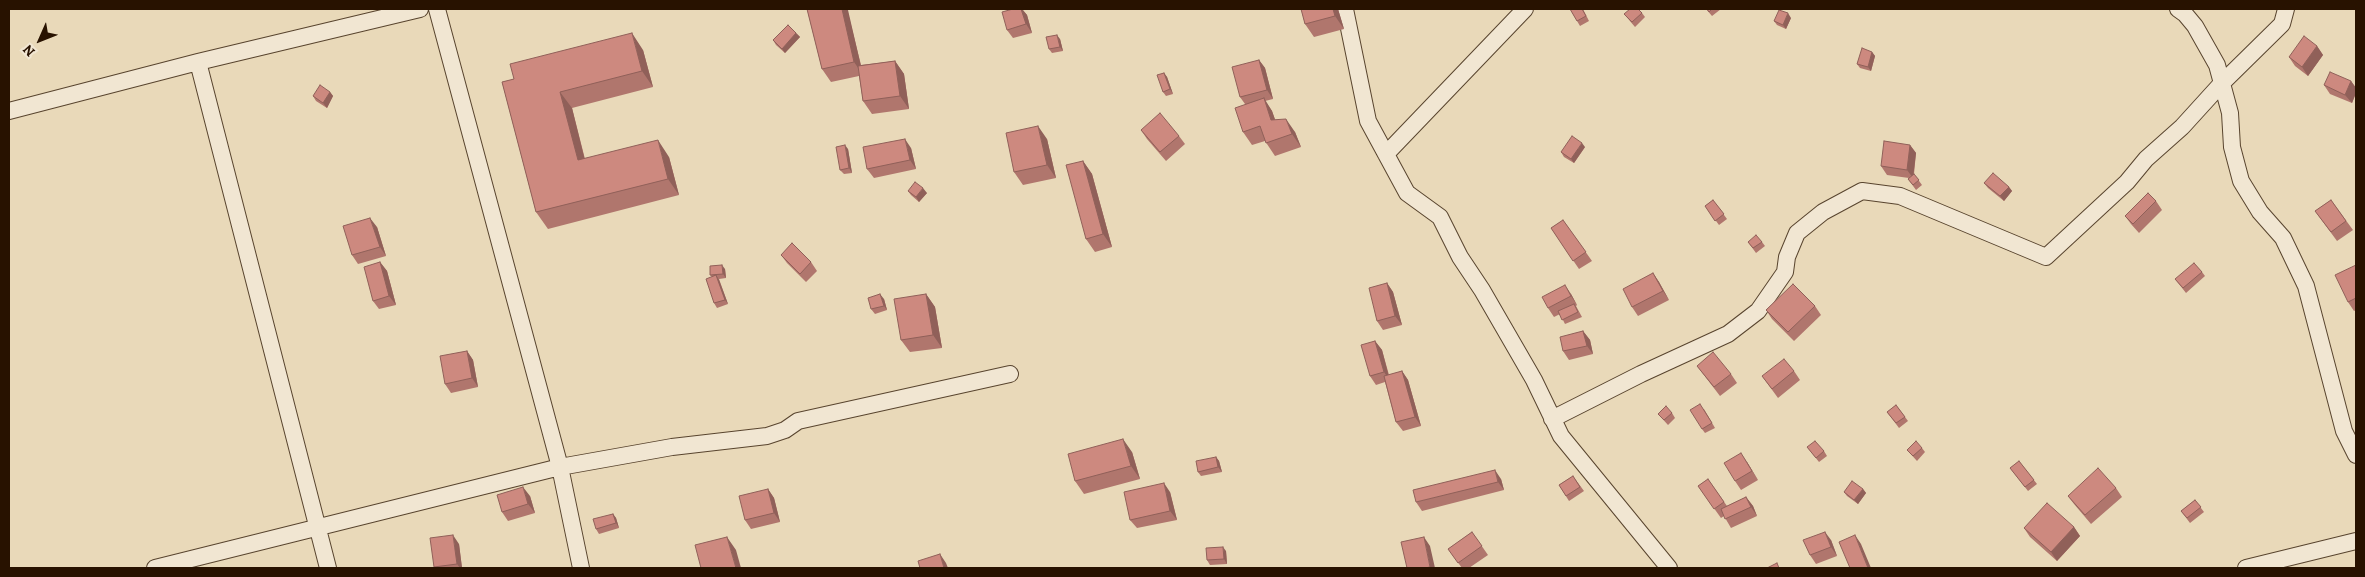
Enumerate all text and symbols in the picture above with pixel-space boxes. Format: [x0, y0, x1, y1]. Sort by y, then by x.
north arrow [15, 15, 65, 65]
text: N [18, 41, 39, 61]

